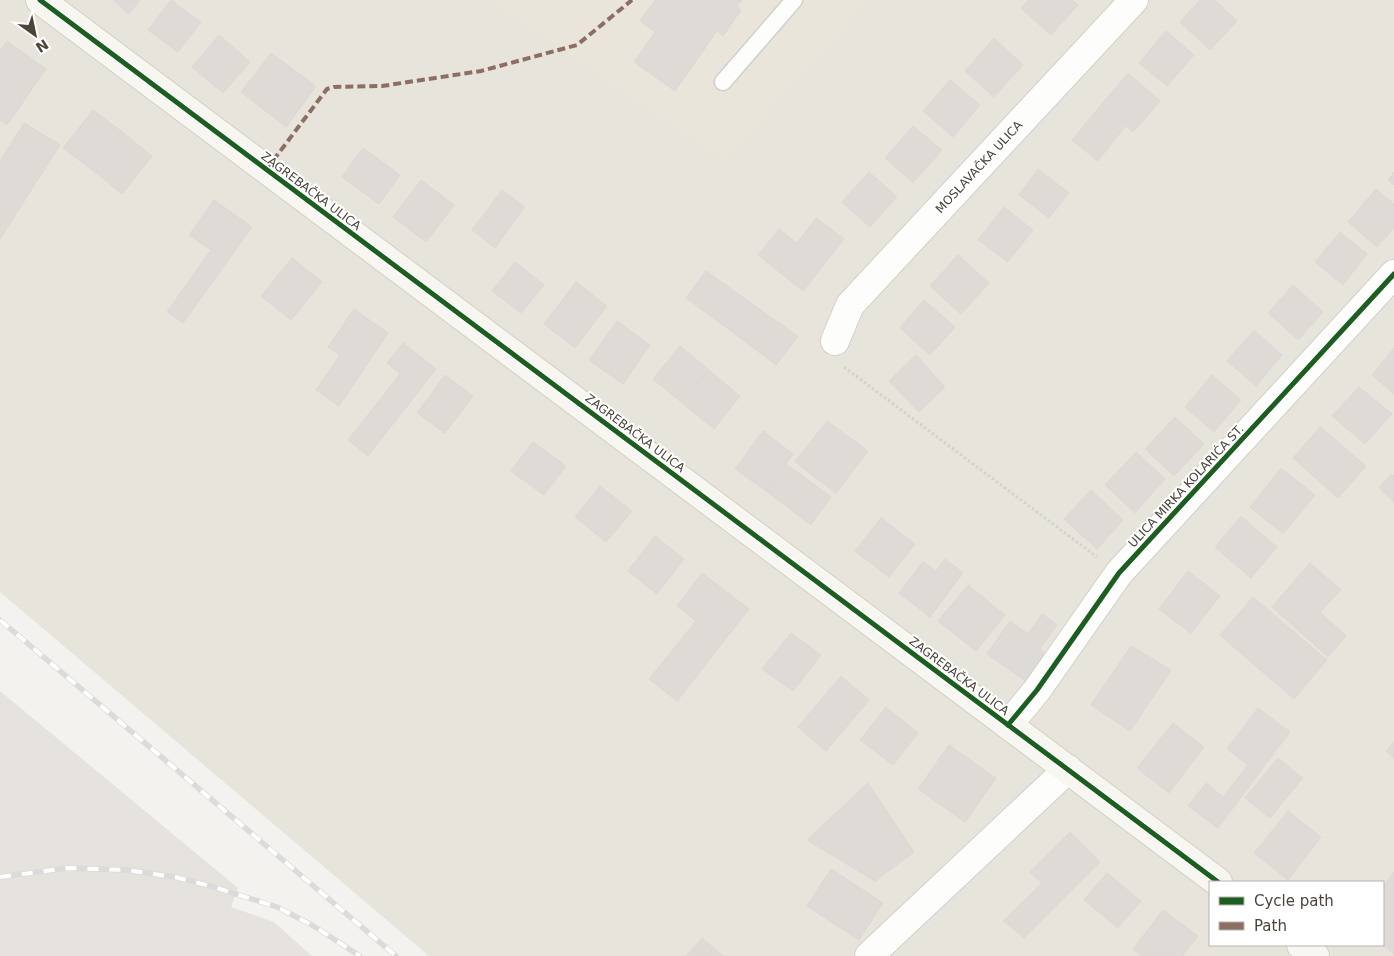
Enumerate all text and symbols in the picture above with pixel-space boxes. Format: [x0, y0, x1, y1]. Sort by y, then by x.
north arrow [10, 10, 60, 60]
text: N [33, 36, 51, 56]
street label: MOSLAVAČKA ULICA [932, 117, 1026, 216]
street label: ZAGREBAČKA ULICA [258, 148, 365, 234]
street label: ZAGREBAČKA ULICA [582, 390, 689, 476]
street label: ULICA MIRKA KOLARIĆA ST. [1125, 421, 1247, 550]
street label: ZAGREBAČKA ULICA [906, 633, 1013, 719]
legend [1209, 881, 1384, 946]
text: Cycle path [1254, 892, 1334, 910]
text: Path [1254, 917, 1287, 935]

